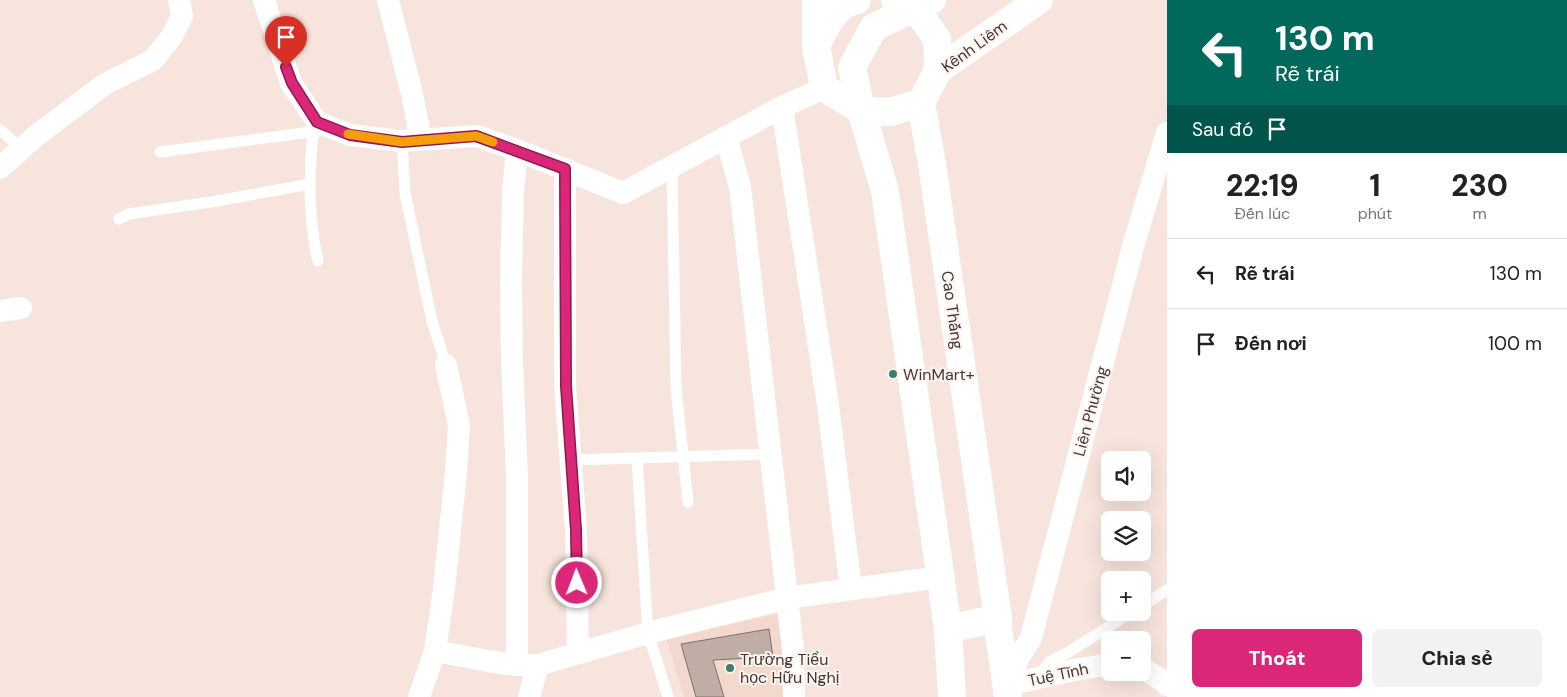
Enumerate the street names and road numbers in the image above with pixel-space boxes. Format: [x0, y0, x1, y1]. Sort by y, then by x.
street label: Kênh Liêm [937, 16, 1011, 77]
street label: Cao Thắng [937, 270, 968, 351]
street label: Liên Phường [1068, 364, 1113, 459]
street label: Tuệ Tĩnh [1026, 658, 1090, 691]

